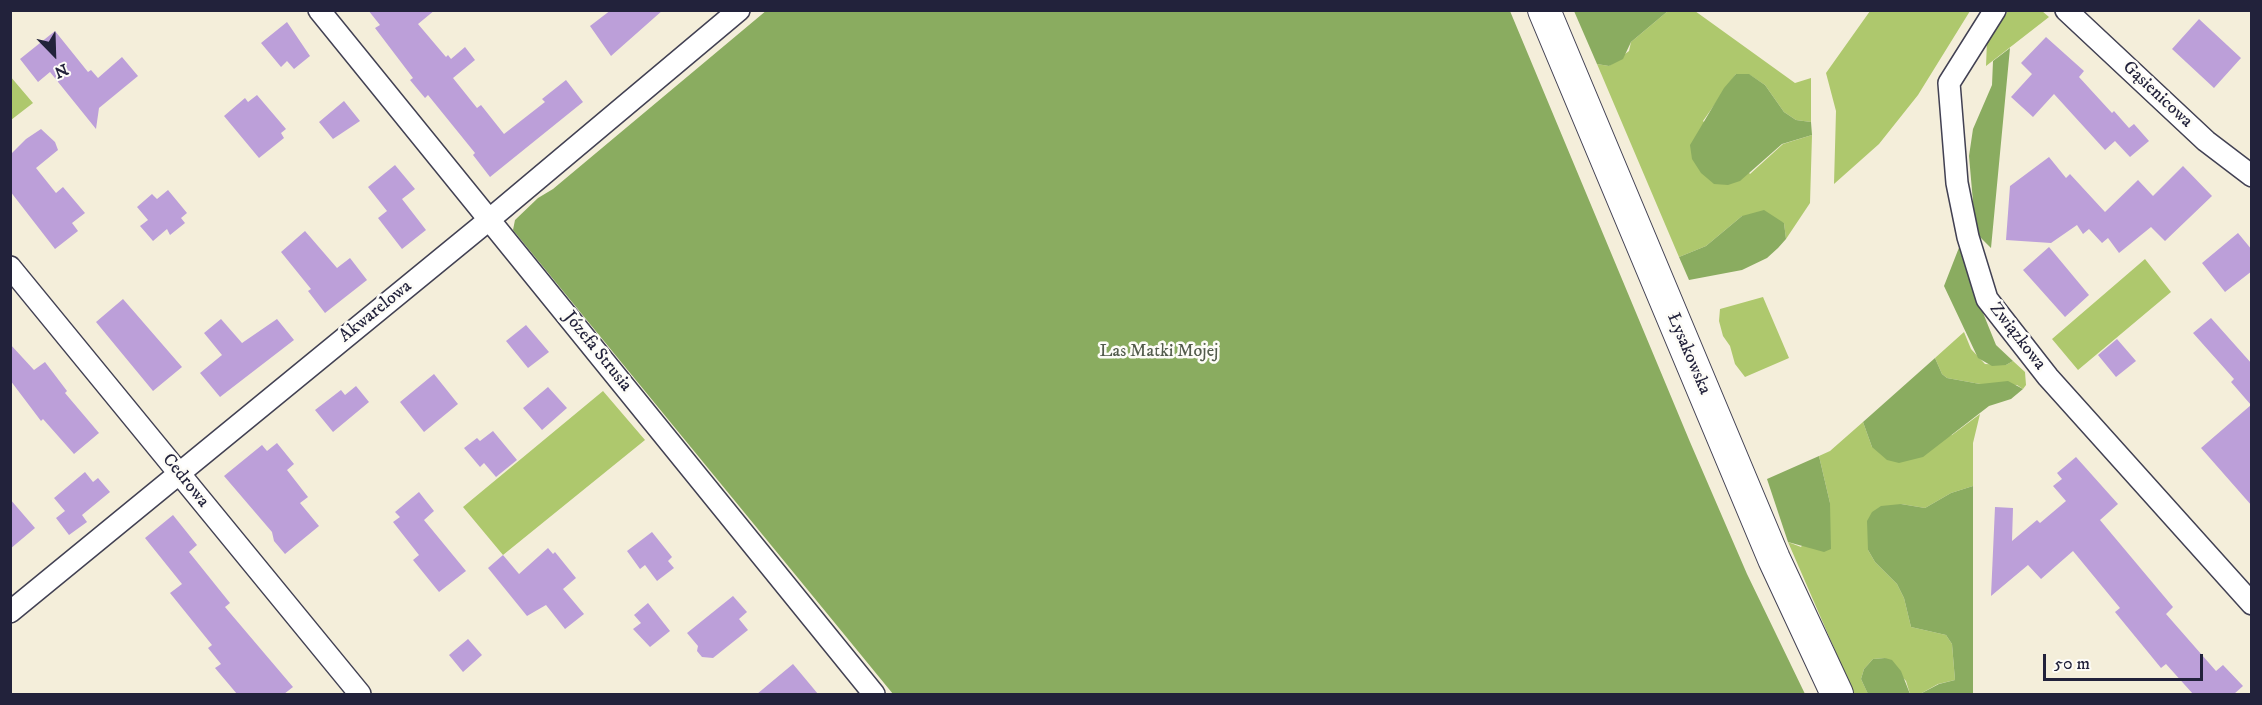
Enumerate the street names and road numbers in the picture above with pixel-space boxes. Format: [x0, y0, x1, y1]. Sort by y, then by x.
street label: Gąsienicowa [2117, 57, 2197, 133]
street label: Akwarelowa [335, 276, 417, 348]
street label: Związkowa [1984, 299, 2050, 375]
street label: Józefa Strusia [558, 308, 636, 396]
street label: Łysakowska [1661, 310, 1715, 398]
street label: Cedrowa [157, 450, 213, 512]

